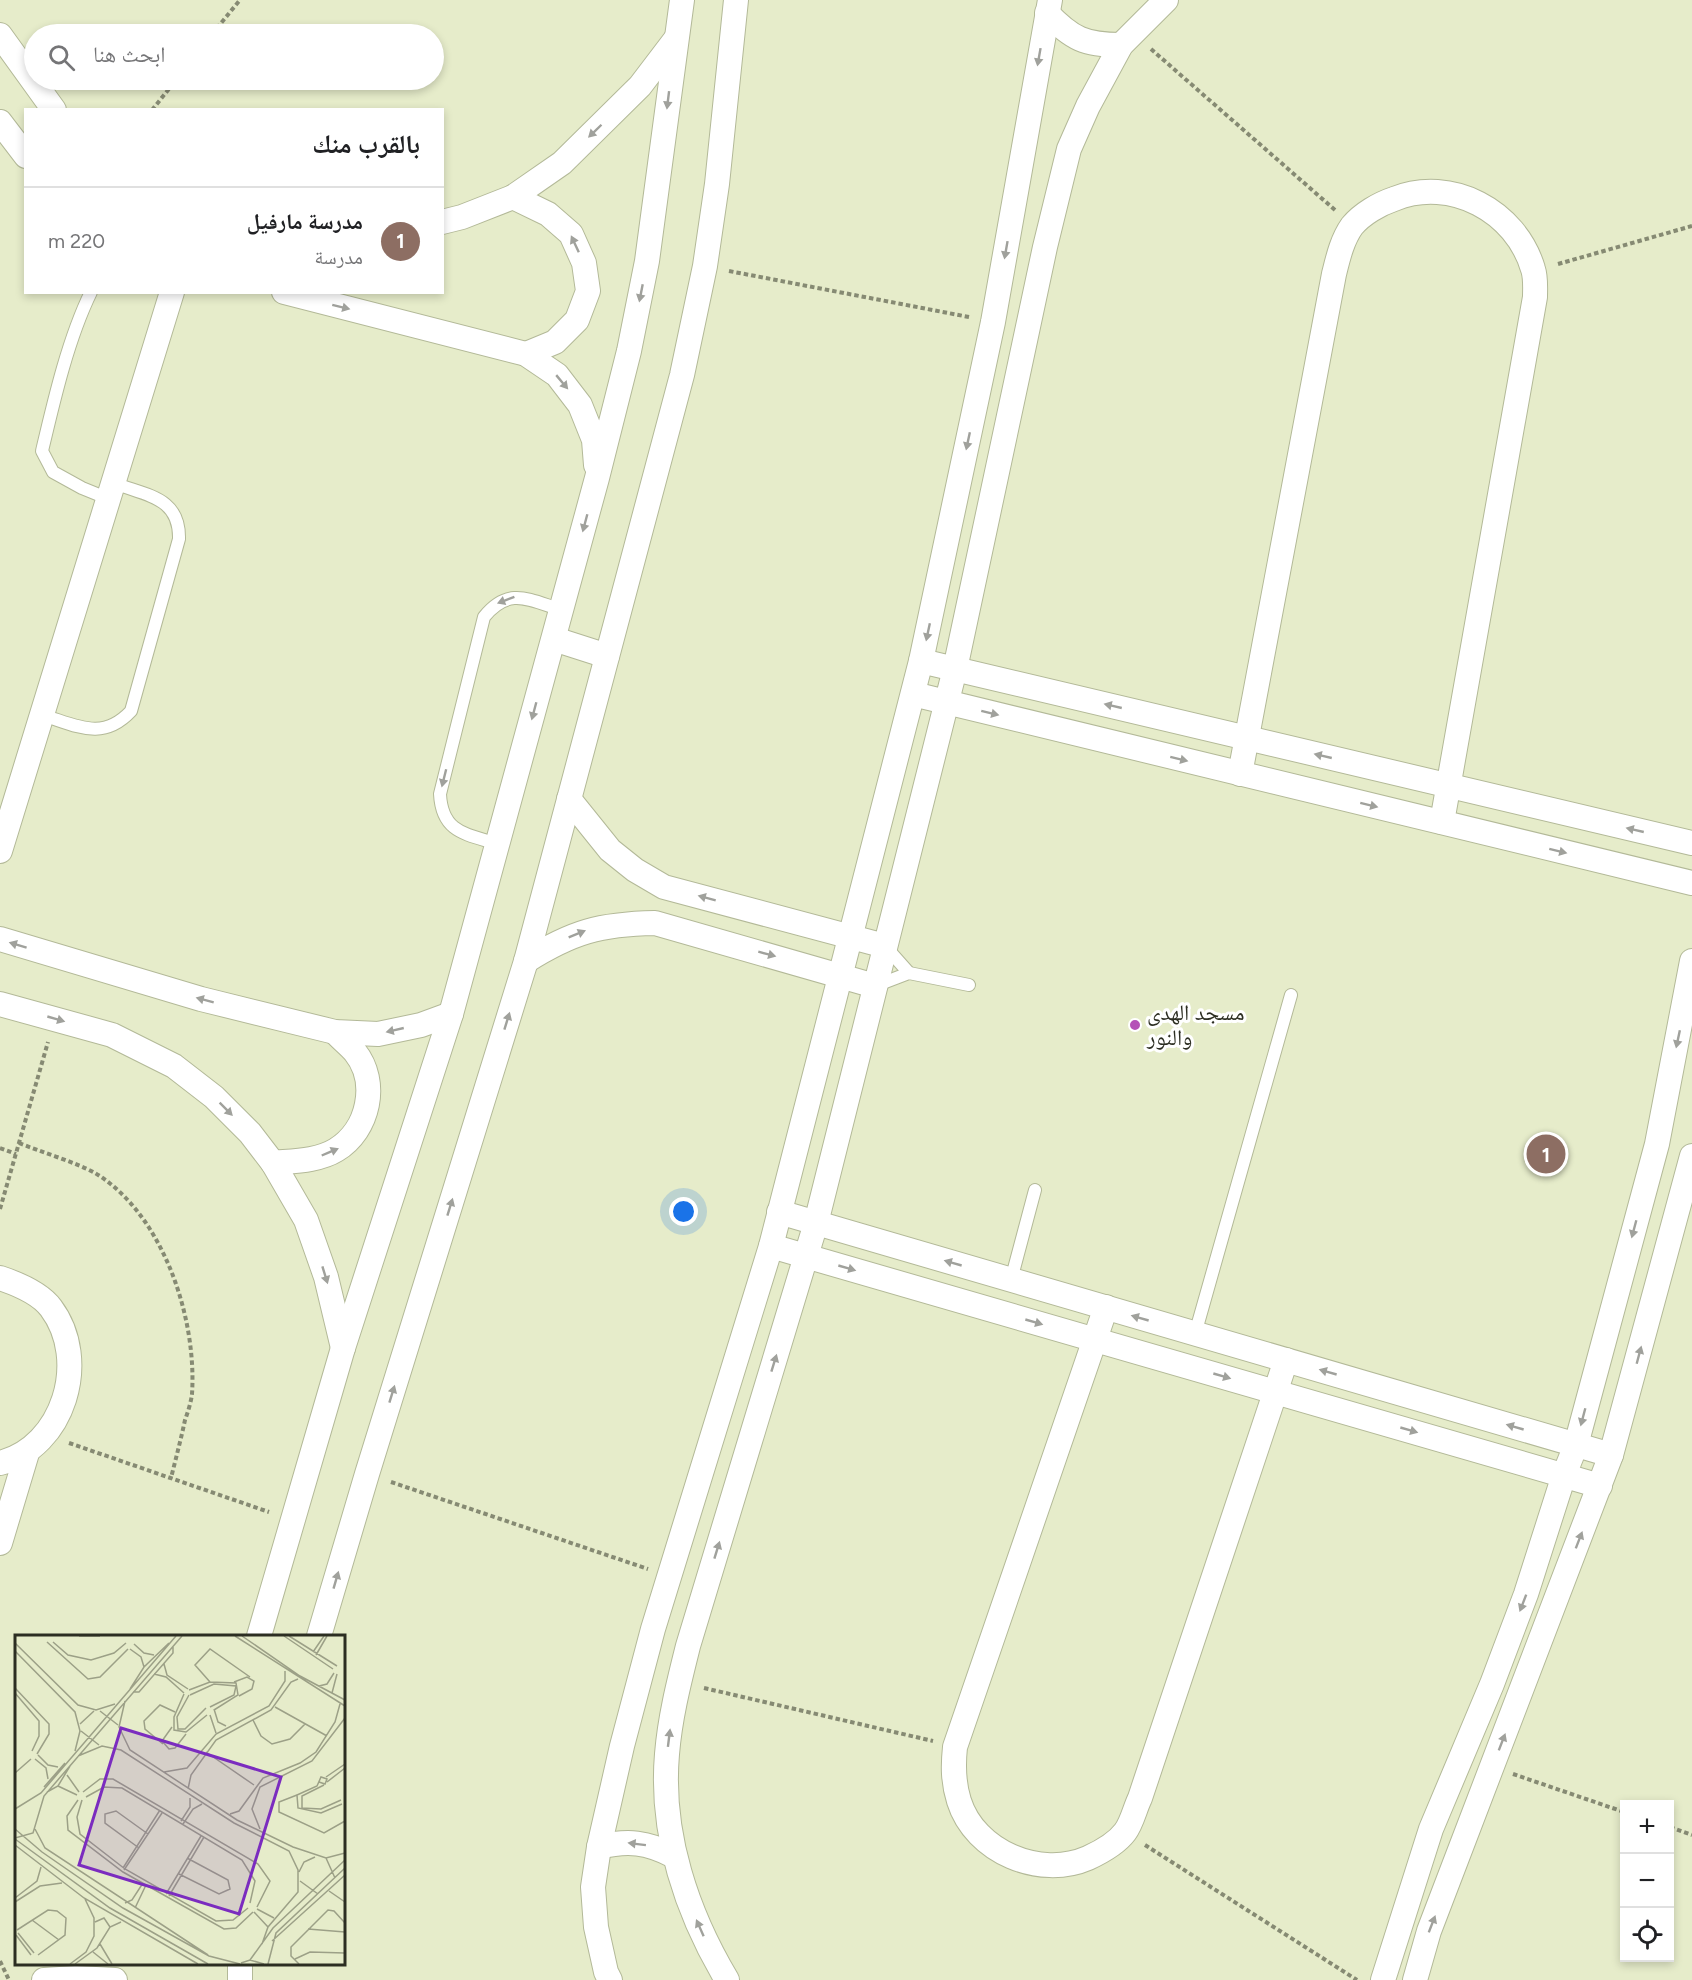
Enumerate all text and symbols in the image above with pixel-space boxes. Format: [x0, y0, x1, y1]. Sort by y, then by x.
search box [24, 24, 444, 90]
icon: search [45, 41, 78, 74]
text: ابحث هنا [93, 41, 166, 68]
one-way arrow [1034, 48, 1043, 67]
one-way arrow [663, 90, 673, 109]
one-way arrow [589, 124, 603, 138]
text: بالقرب منك [312, 128, 420, 160]
text: مدرسة مارفيل [247, 208, 363, 235]
text: 220 m [48, 229, 105, 253]
text: 1 [396, 229, 405, 253]
one-way arrow [571, 235, 580, 252]
one-way arrow [1001, 240, 1010, 259]
text: مدرسة [314, 245, 363, 269]
one-way arrow [636, 283, 645, 302]
one-way arrow [331, 302, 350, 312]
one-way arrow [555, 374, 568, 390]
one-way arrow [963, 432, 972, 451]
one-way arrow [580, 514, 589, 532]
one-way arrow [497, 596, 515, 606]
one-way arrow [922, 622, 932, 641]
one-way arrow [1103, 701, 1122, 710]
one-way arrow [529, 702, 538, 720]
one-way arrow [981, 709, 1000, 718]
one-way arrow [1313, 750, 1332, 760]
one-way arrow [1170, 754, 1189, 764]
one-way arrow [438, 769, 448, 788]
one-way arrow [1360, 800, 1378, 810]
one-way arrow [1626, 824, 1644, 834]
one-way arrow [1549, 846, 1568, 856]
one-way arrow [698, 893, 716, 902]
one-way arrow [568, 929, 586, 938]
one-way arrow [9, 939, 27, 949]
one-way arrow [757, 950, 776, 960]
one-way arrow [196, 994, 214, 1004]
place label: مسجد الهدى والنور [1146, 999, 1244, 1051]
one-way arrow [503, 1012, 512, 1030]
one-way arrow [47, 1015, 65, 1025]
marker: مسجد الهدى والنور [1128, 1018, 1142, 1032]
one-way arrow [385, 1026, 404, 1035]
one-way arrow [1673, 1030, 1682, 1049]
one-way arrow [219, 1102, 234, 1116]
pin: 1 [1526, 1132, 1566, 1176]
one-way arrow [321, 1147, 339, 1157]
your location [669, 1197, 698, 1226]
one-way arrow [446, 1198, 455, 1216]
one-way arrow [1629, 1220, 1639, 1238]
one-way arrow [944, 1258, 962, 1267]
one-way arrow [838, 1264, 856, 1273]
one-way arrow [320, 1266, 330, 1284]
one-way arrow [1131, 1313, 1149, 1322]
one-way arrow [1025, 1318, 1043, 1327]
one-way arrow [1634, 1346, 1644, 1364]
one-way arrow [770, 1354, 779, 1372]
one-way arrow [1318, 1367, 1336, 1376]
one-way arrow [1213, 1372, 1231, 1381]
one-way arrow [388, 1385, 397, 1403]
one-way arrow [1578, 1408, 1587, 1426]
one-way arrow [1506, 1422, 1524, 1431]
one-way arrow [1400, 1426, 1418, 1436]
one-way arrow [1574, 1531, 1584, 1549]
one-way arrow [713, 1541, 722, 1559]
one-way arrow [332, 1571, 341, 1589]
one-way arrow [1518, 1594, 1527, 1612]
inset map [15, 1635, 345, 1965]
one-way arrow [664, 1729, 674, 1748]
one-way arrow [1498, 1733, 1507, 1751]
map controls [1620, 1800, 1674, 1962]
button: + [1620, 1800, 1674, 1854]
one-way arrow [628, 1839, 647, 1848]
button: − [1620, 1854, 1674, 1908]
button: locate [1620, 1908, 1674, 1962]
one-way arrow [1428, 1915, 1437, 1933]
one-way arrow [696, 1920, 705, 1937]

